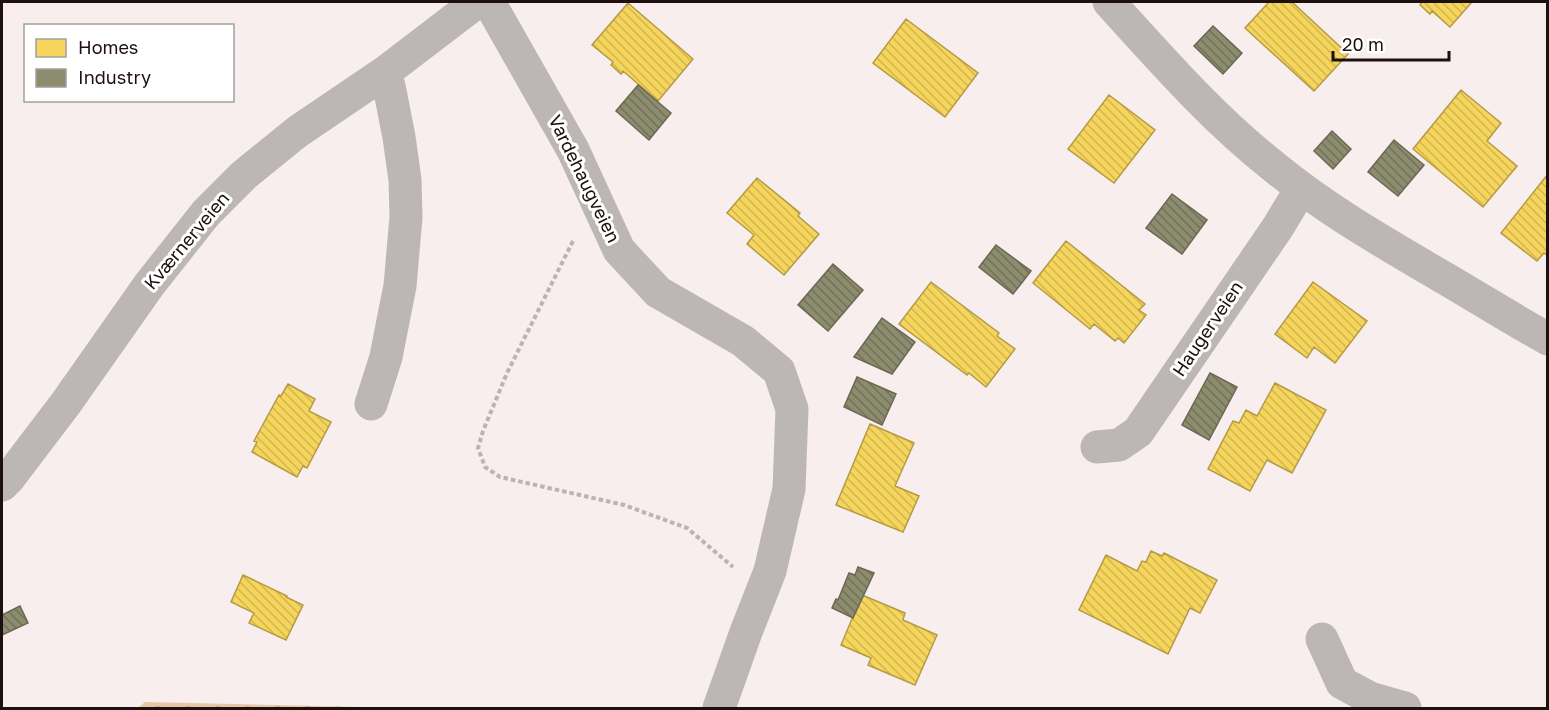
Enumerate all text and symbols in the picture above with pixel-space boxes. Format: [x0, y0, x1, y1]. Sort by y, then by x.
legend [24, 24, 234, 102]
scale bar [1333, 24, 1448, 62]
text: 20 m [1342, 33, 1384, 55]
text: Homes [78, 36, 138, 58]
text: Industry [78, 66, 151, 88]
street label: Vardehaugveien [545, 111, 625, 246]
street label: Kværnerveien [139, 187, 233, 294]
street label: Haugerveien [1167, 277, 1247, 380]

